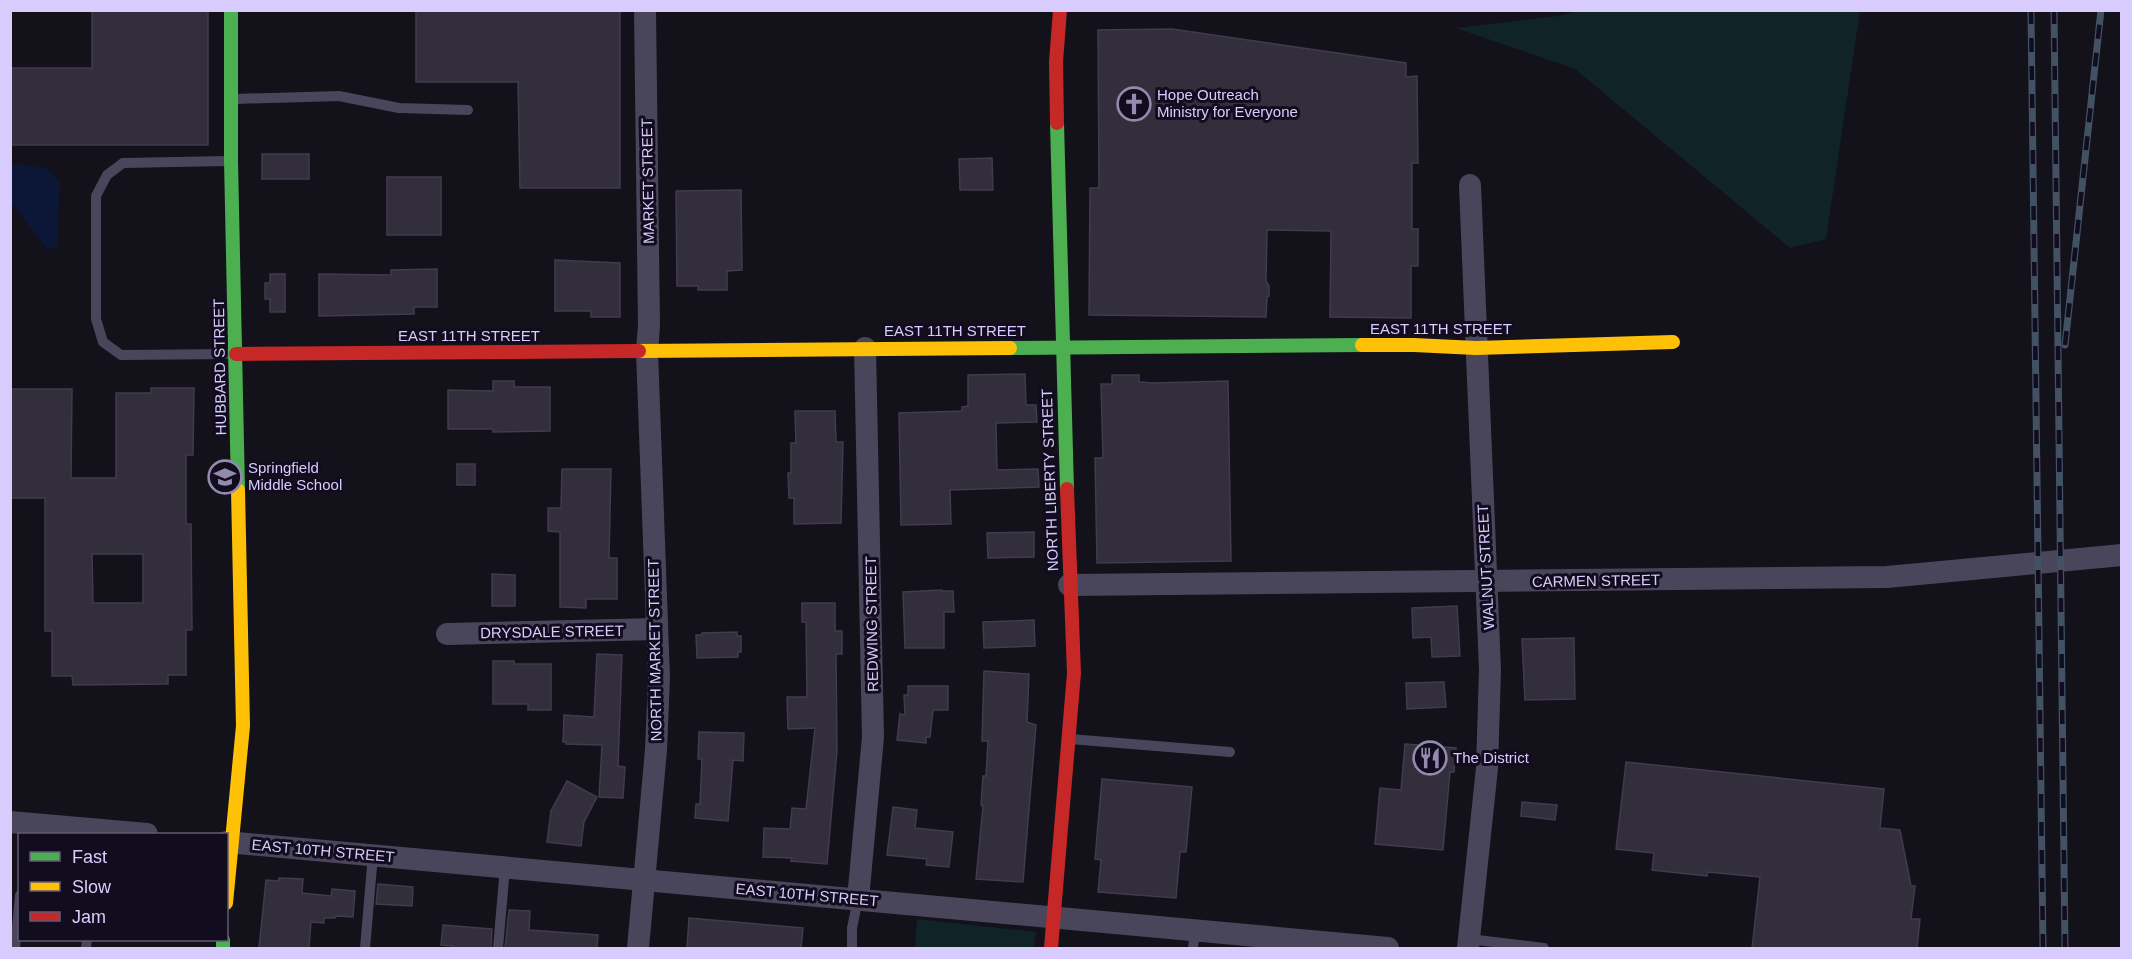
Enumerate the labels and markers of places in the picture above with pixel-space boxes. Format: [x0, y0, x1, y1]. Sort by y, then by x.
church icon: Hope Outreach Ministry for Everyone [1116, 86, 1152, 122]
place label: Hope Outreach Ministry for Everyone [1157, 86, 1298, 120]
school or university icon: Springfield Middle School [207, 459, 243, 495]
place label: Springfield Middle School [248, 459, 342, 493]
restaurant icon: The District [1412, 740, 1448, 776]
place label: The District [1453, 749, 1530, 766]

